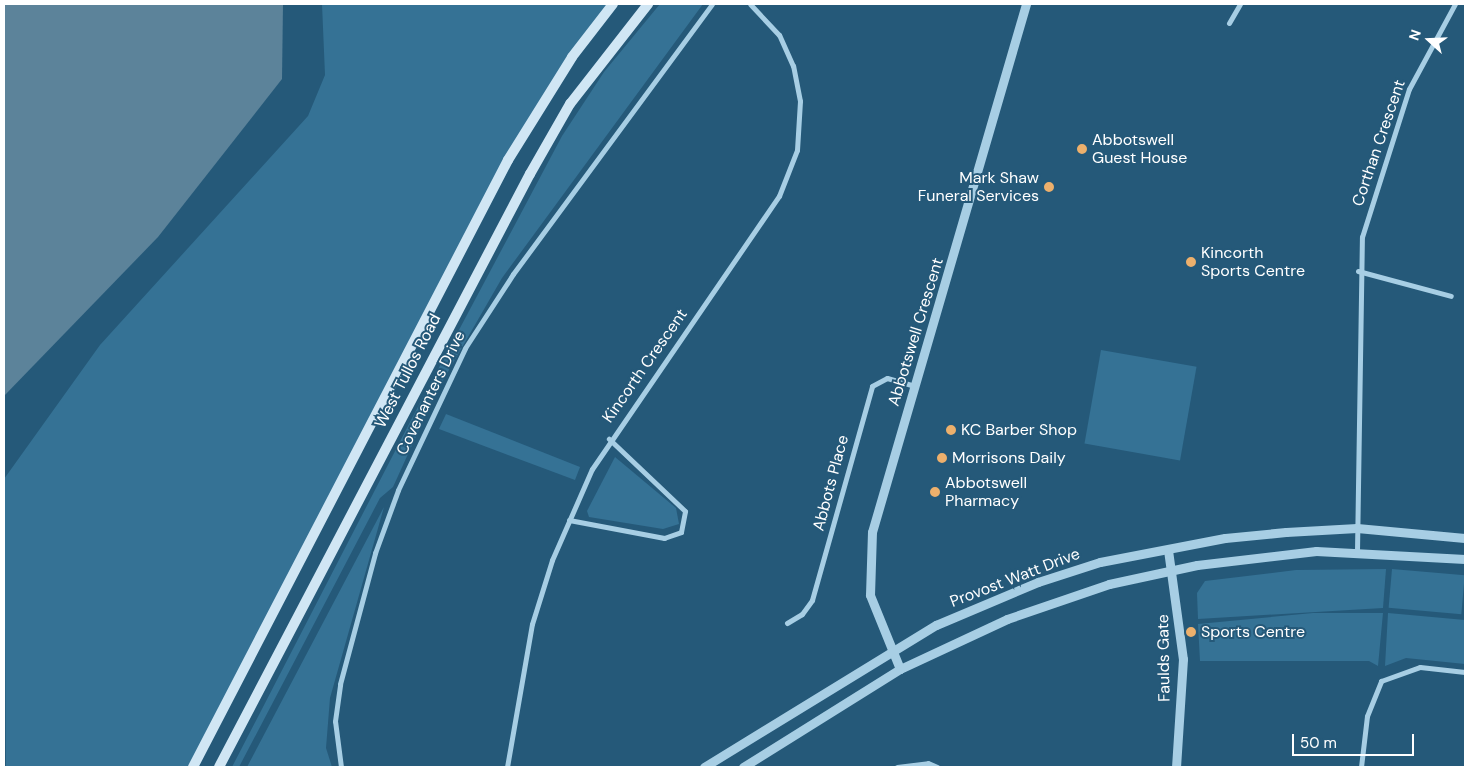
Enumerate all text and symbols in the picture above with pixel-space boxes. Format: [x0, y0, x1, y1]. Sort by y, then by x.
north arrow [1404, 15, 1454, 65]
text: N [1405, 27, 1425, 43]
street label: Corthan Crescent [1348, 77, 1410, 209]
place label: Abbotswell Guest House [1092, 130, 1187, 168]
marker: Abbotswell Guest House [1076, 143, 1088, 155]
place label: Mark Shaw Funeral Services [918, 168, 1039, 206]
marker: Mark Shaw Funeral Services [1043, 181, 1055, 193]
place label: Kincorth Sports Centre [1201, 243, 1305, 281]
street label: Abbotswell Crescent [884, 256, 948, 408]
marker: Kincorth Sports Centre [1185, 256, 1197, 268]
street label: Kincorth Crescent [599, 305, 691, 427]
street label: West Tullos Road [371, 311, 445, 431]
street label: Covenanters Drive [393, 328, 469, 458]
place label: KC Barber Shop [961, 420, 1077, 440]
marker: KC Barber Shop [945, 424, 957, 436]
street label: Abbots Place [809, 433, 853, 533]
place label: Morrisons Daily [952, 448, 1066, 468]
marker: Morrisons Daily [936, 452, 948, 464]
place label: Abbotswell Pharmacy [945, 473, 1027, 511]
marker: Abbotswell Pharmacy [929, 486, 941, 498]
street label: Provost Watt Drive [947, 544, 1083, 612]
street label: Faulds Gate [1154, 614, 1174, 702]
place label: Sports Centre [1201, 622, 1305, 642]
marker: Sports Centre [1185, 626, 1197, 638]
scale bar [1294, 724, 1416, 756]
text: 50 m [1300, 733, 1337, 753]

